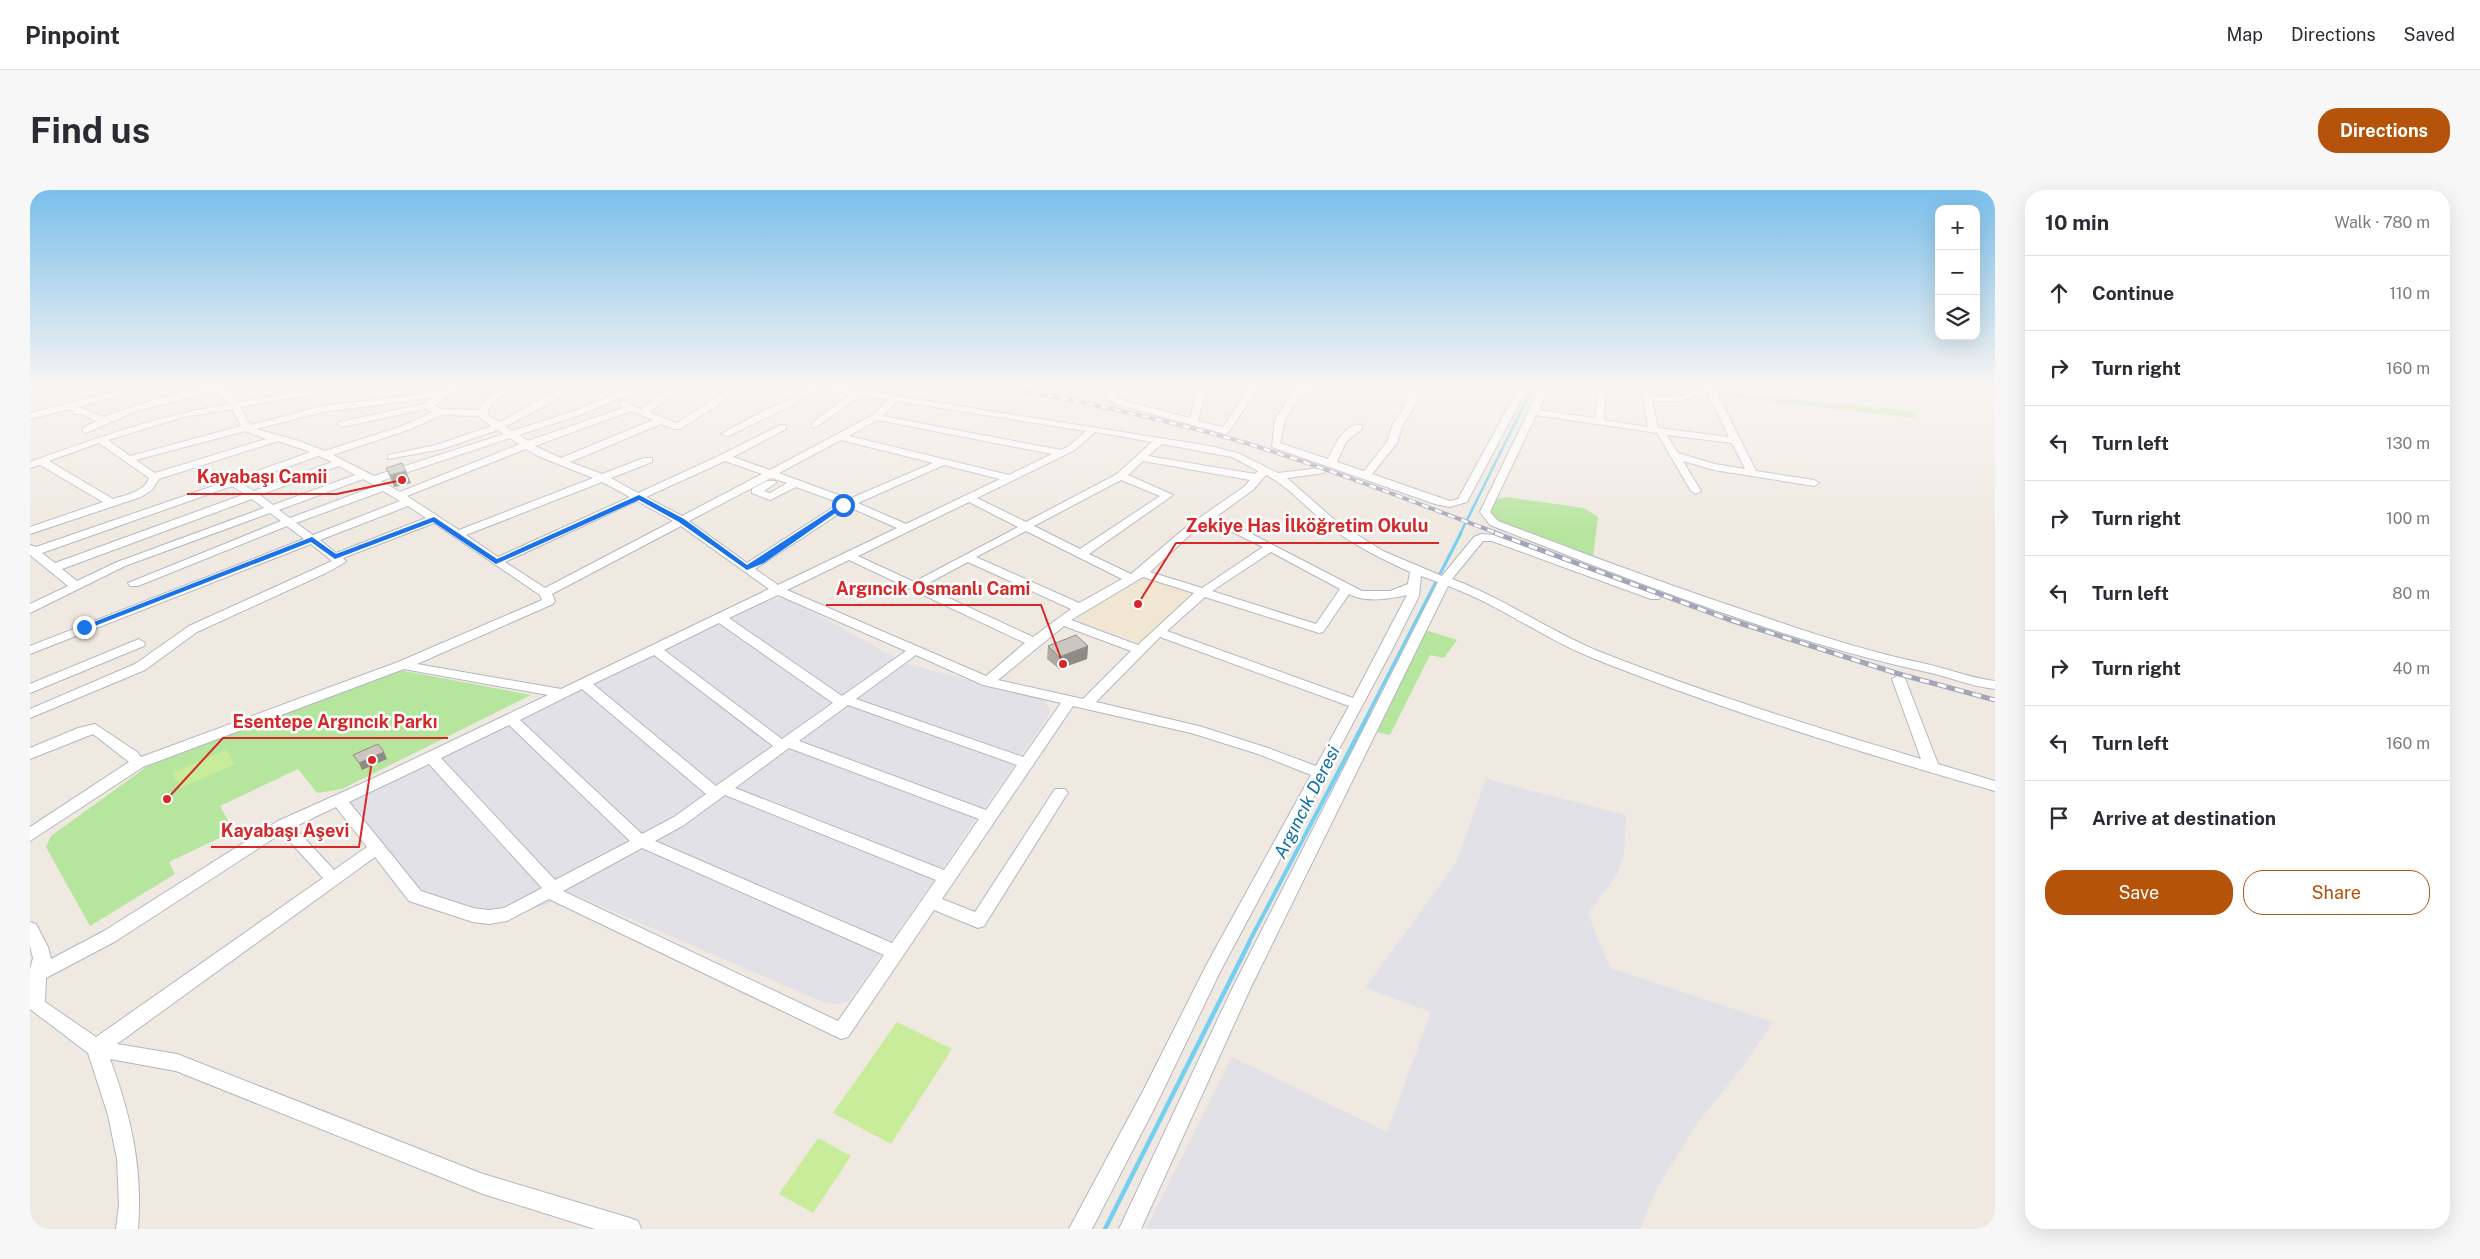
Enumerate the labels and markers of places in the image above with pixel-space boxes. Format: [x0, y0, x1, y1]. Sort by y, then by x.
callout: Kayabaşı Camii [187, 461, 337, 494]
callout: Zekiye Has İlköğretim Okulu [1176, 510, 1439, 543]
callout: Argıncık Osmanlı Cami [826, 572, 1041, 605]
callout: Esentepe Argıncık Parkı [223, 705, 448, 738]
callout: Kayabaşı Aşevi [211, 814, 359, 847]

